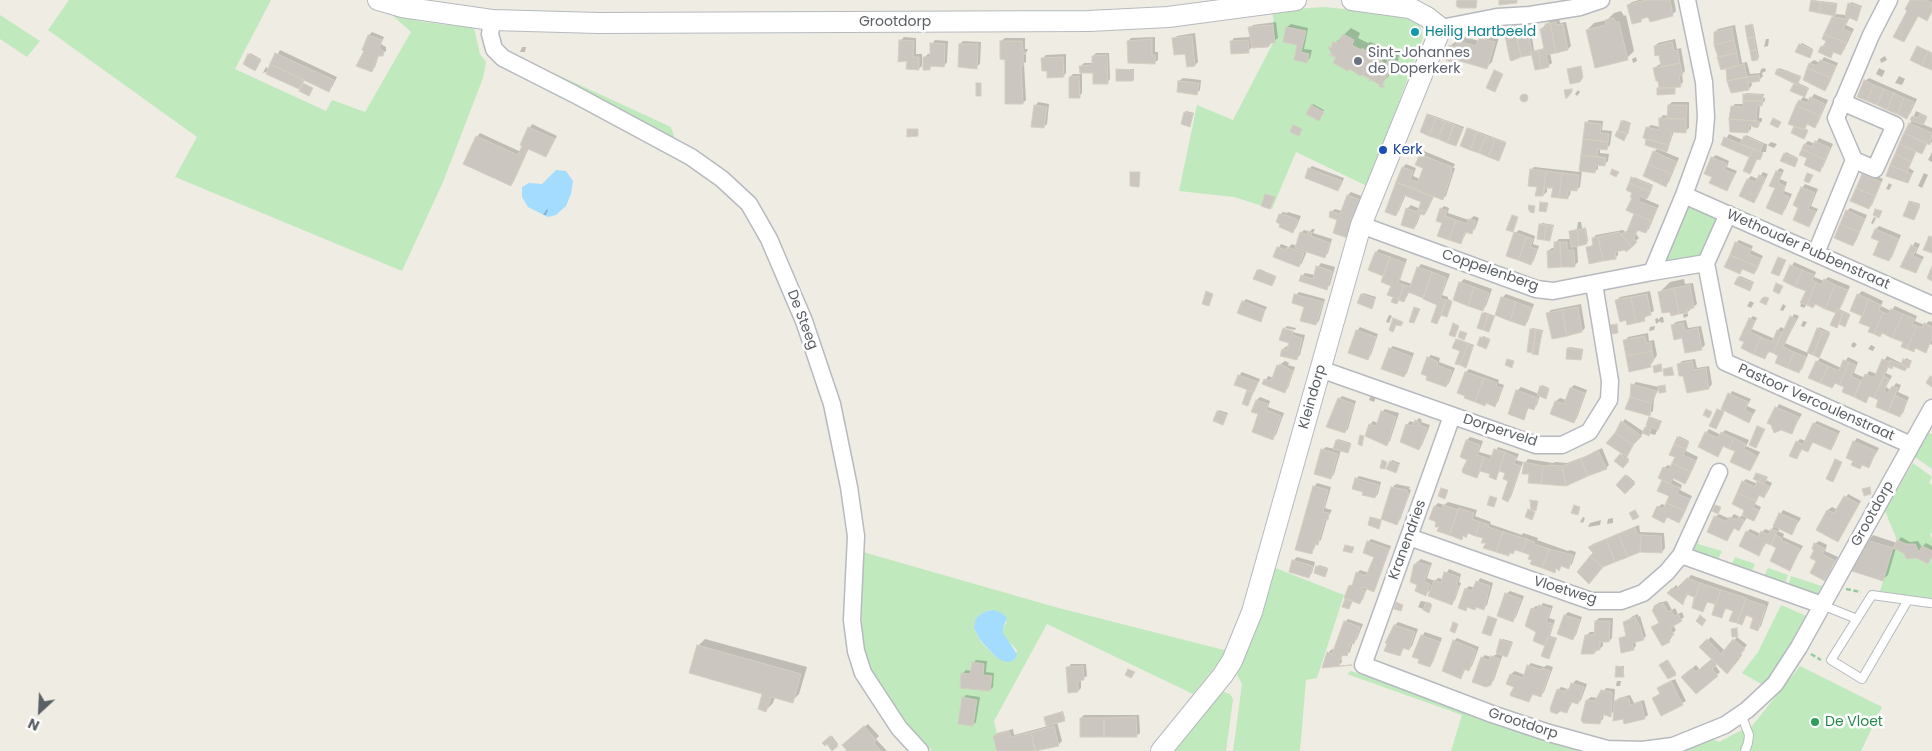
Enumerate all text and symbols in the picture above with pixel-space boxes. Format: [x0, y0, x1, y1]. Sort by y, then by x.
street label: Grootdorp [859, 14, 931, 30]
place label: Heilig Hartbeeld [1425, 24, 1536, 40]
marker: Heilig Hartbeeld [1409, 26, 1421, 38]
place label: Sint-Johannes de Doperkerk [1368, 45, 1470, 78]
marker: Sint-Johannes de Doperkerk [1352, 55, 1364, 67]
place label: Kerk [1393, 142, 1422, 158]
marker: Kerk [1377, 144, 1389, 156]
street label: Wethouder Pubbenstraat [1724, 206, 1892, 294]
street label: Coppelenberg [1439, 247, 1541, 295]
street label: De Steeg [783, 288, 821, 352]
street label: Pastoor Vercoulenstraat [1735, 361, 1897, 445]
street label: Kleindorp [1296, 363, 1330, 431]
street label: Dorperveld [1461, 411, 1539, 451]
street label: Grootdorp [1848, 478, 1898, 550]
street label: Kranendries [1386, 498, 1430, 582]
street label: Vloetweg [1531, 573, 1599, 609]
north arrow [15, 686, 65, 736]
street label: Grootdorp [1486, 705, 1560, 743]
text: N [25, 713, 43, 736]
place label: De Vloet [1825, 714, 1883, 730]
marker: De Vloet [1809, 716, 1821, 728]

